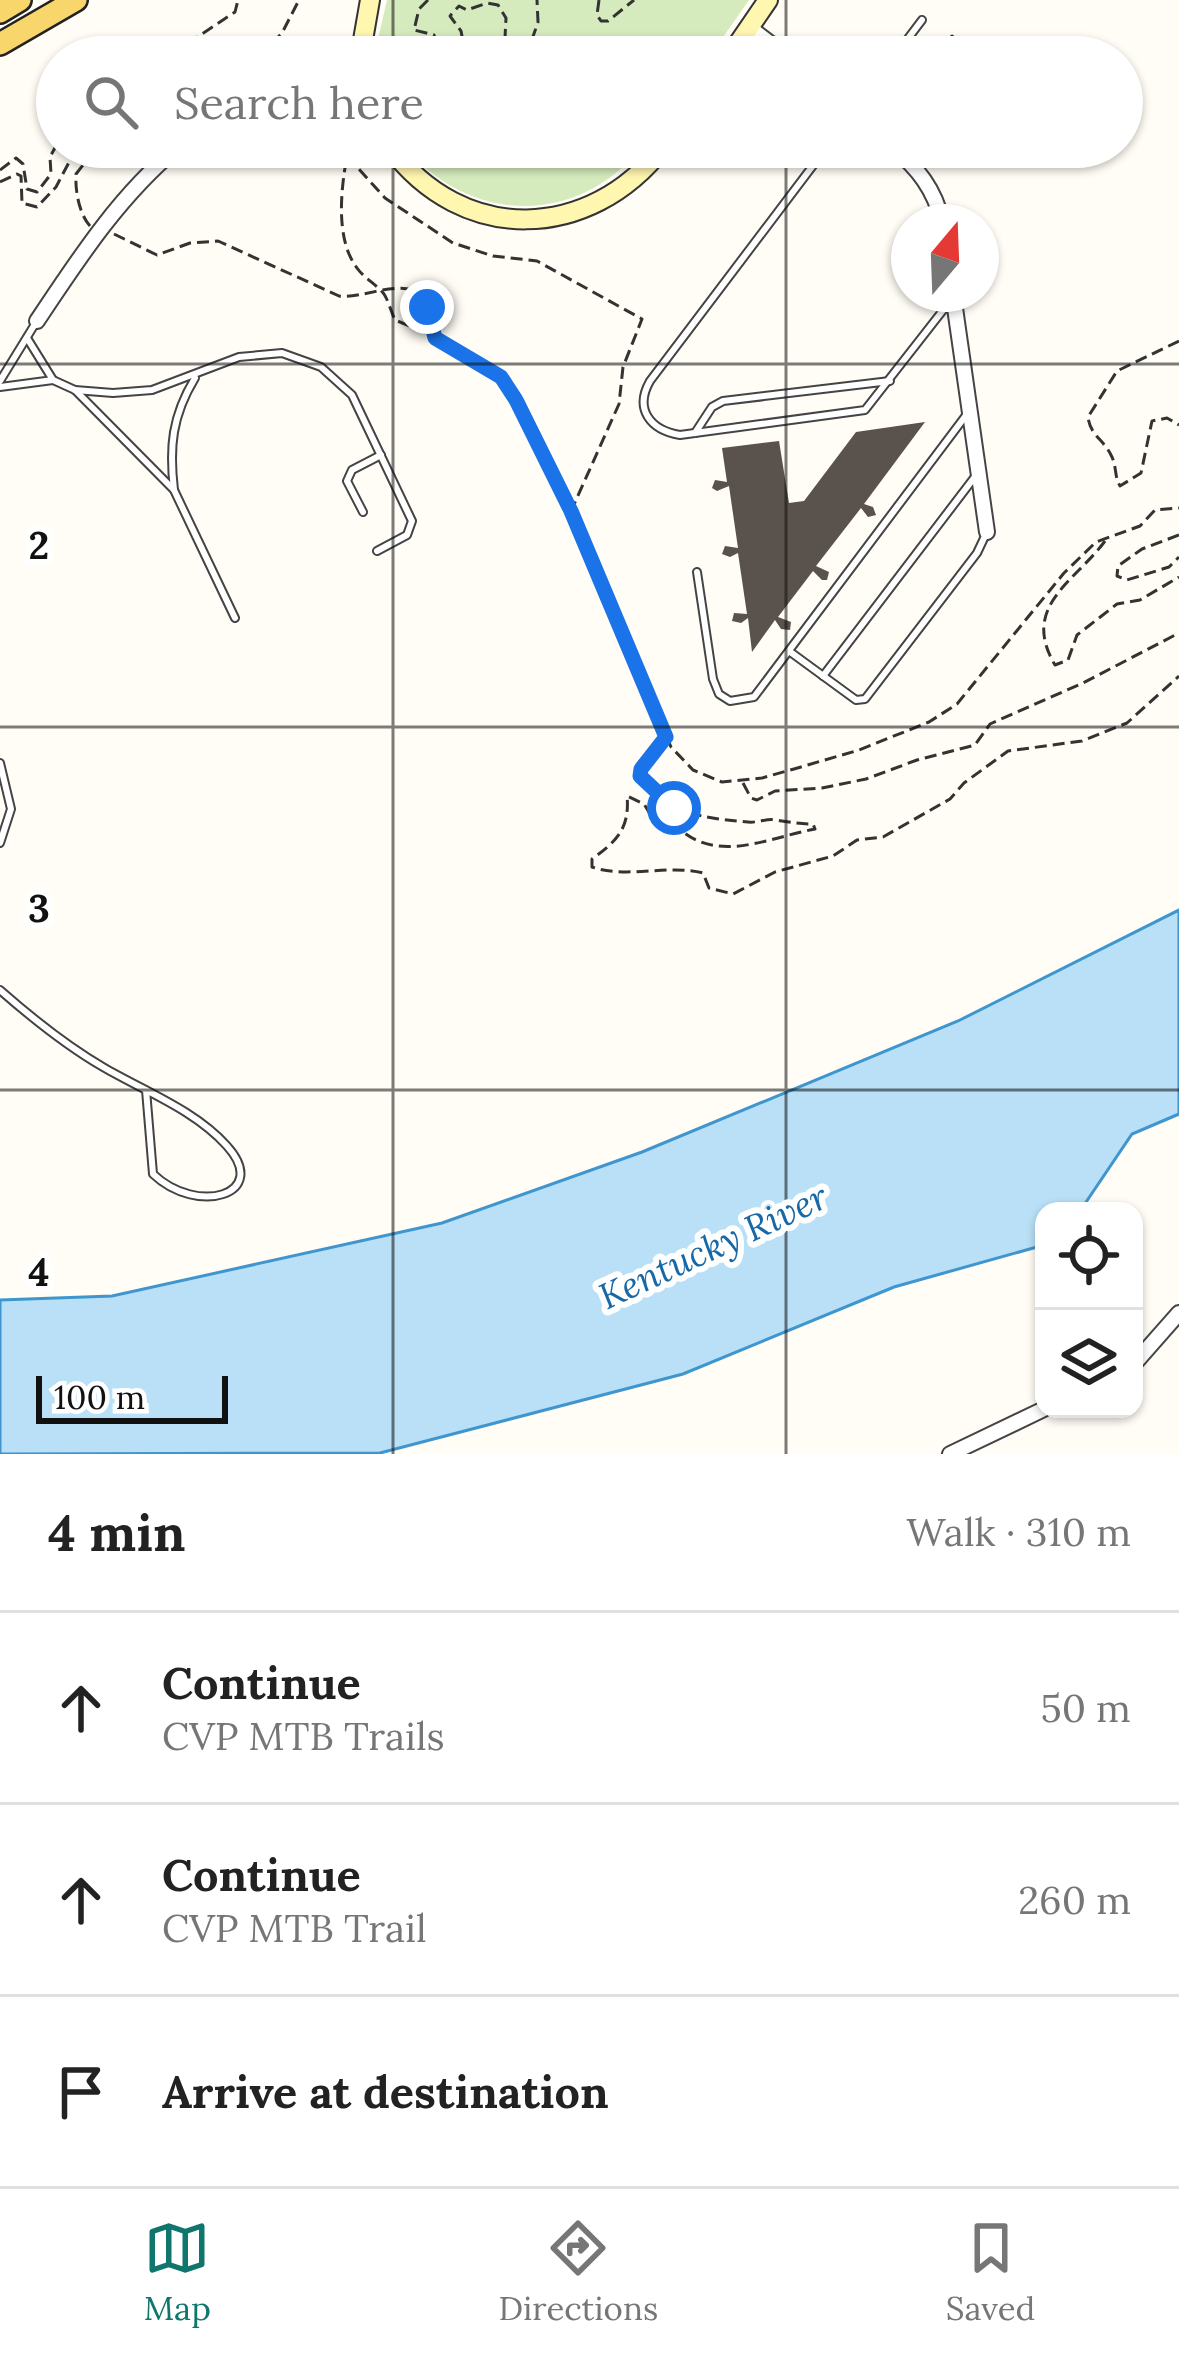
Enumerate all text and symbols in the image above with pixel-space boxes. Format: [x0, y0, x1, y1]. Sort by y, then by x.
search box [36, 36, 1143, 168]
icon: search [78, 69, 144, 135]
text: Search here [174, 74, 424, 131]
north arrow [891, 204, 999, 312]
route end [400, 280, 454, 334]
text: 2 [29, 520, 49, 570]
route start [647, 781, 701, 835]
text: 3 [28, 883, 50, 933]
water label: Kentucky River [591, 1173, 835, 1319]
map controls [1035, 1202, 1143, 1418]
button: locate [1035, 1202, 1143, 1310]
text: 4 [28, 1247, 50, 1297]
button: layers [1035, 1310, 1143, 1418]
scale bar [36, 1370, 228, 1423]
text: 100 m [54, 1376, 145, 1418]
text: 4 min [48, 1500, 185, 1565]
text: Walk · 310 m [907, 1507, 1131, 1557]
text: Continue [162, 1654, 361, 1711]
icon: ahead [48, 1675, 114, 1741]
text: 50 m [1040, 1683, 1131, 1733]
text: CVP MTB Trails [162, 1711, 445, 1761]
text: Continue [162, 1846, 361, 1903]
icon: ahead [48, 1867, 114, 1933]
text: 260 m [1018, 1875, 1131, 1925]
text: CVP MTB Trail [162, 1903, 427, 1953]
icon: arrive [48, 2059, 114, 2125]
text: Arrive at destination [162, 2063, 609, 2120]
tab: Map [144, 2215, 211, 2329]
tab: Directions [499, 2215, 658, 2329]
tab: Saved [946, 2215, 1035, 2329]

